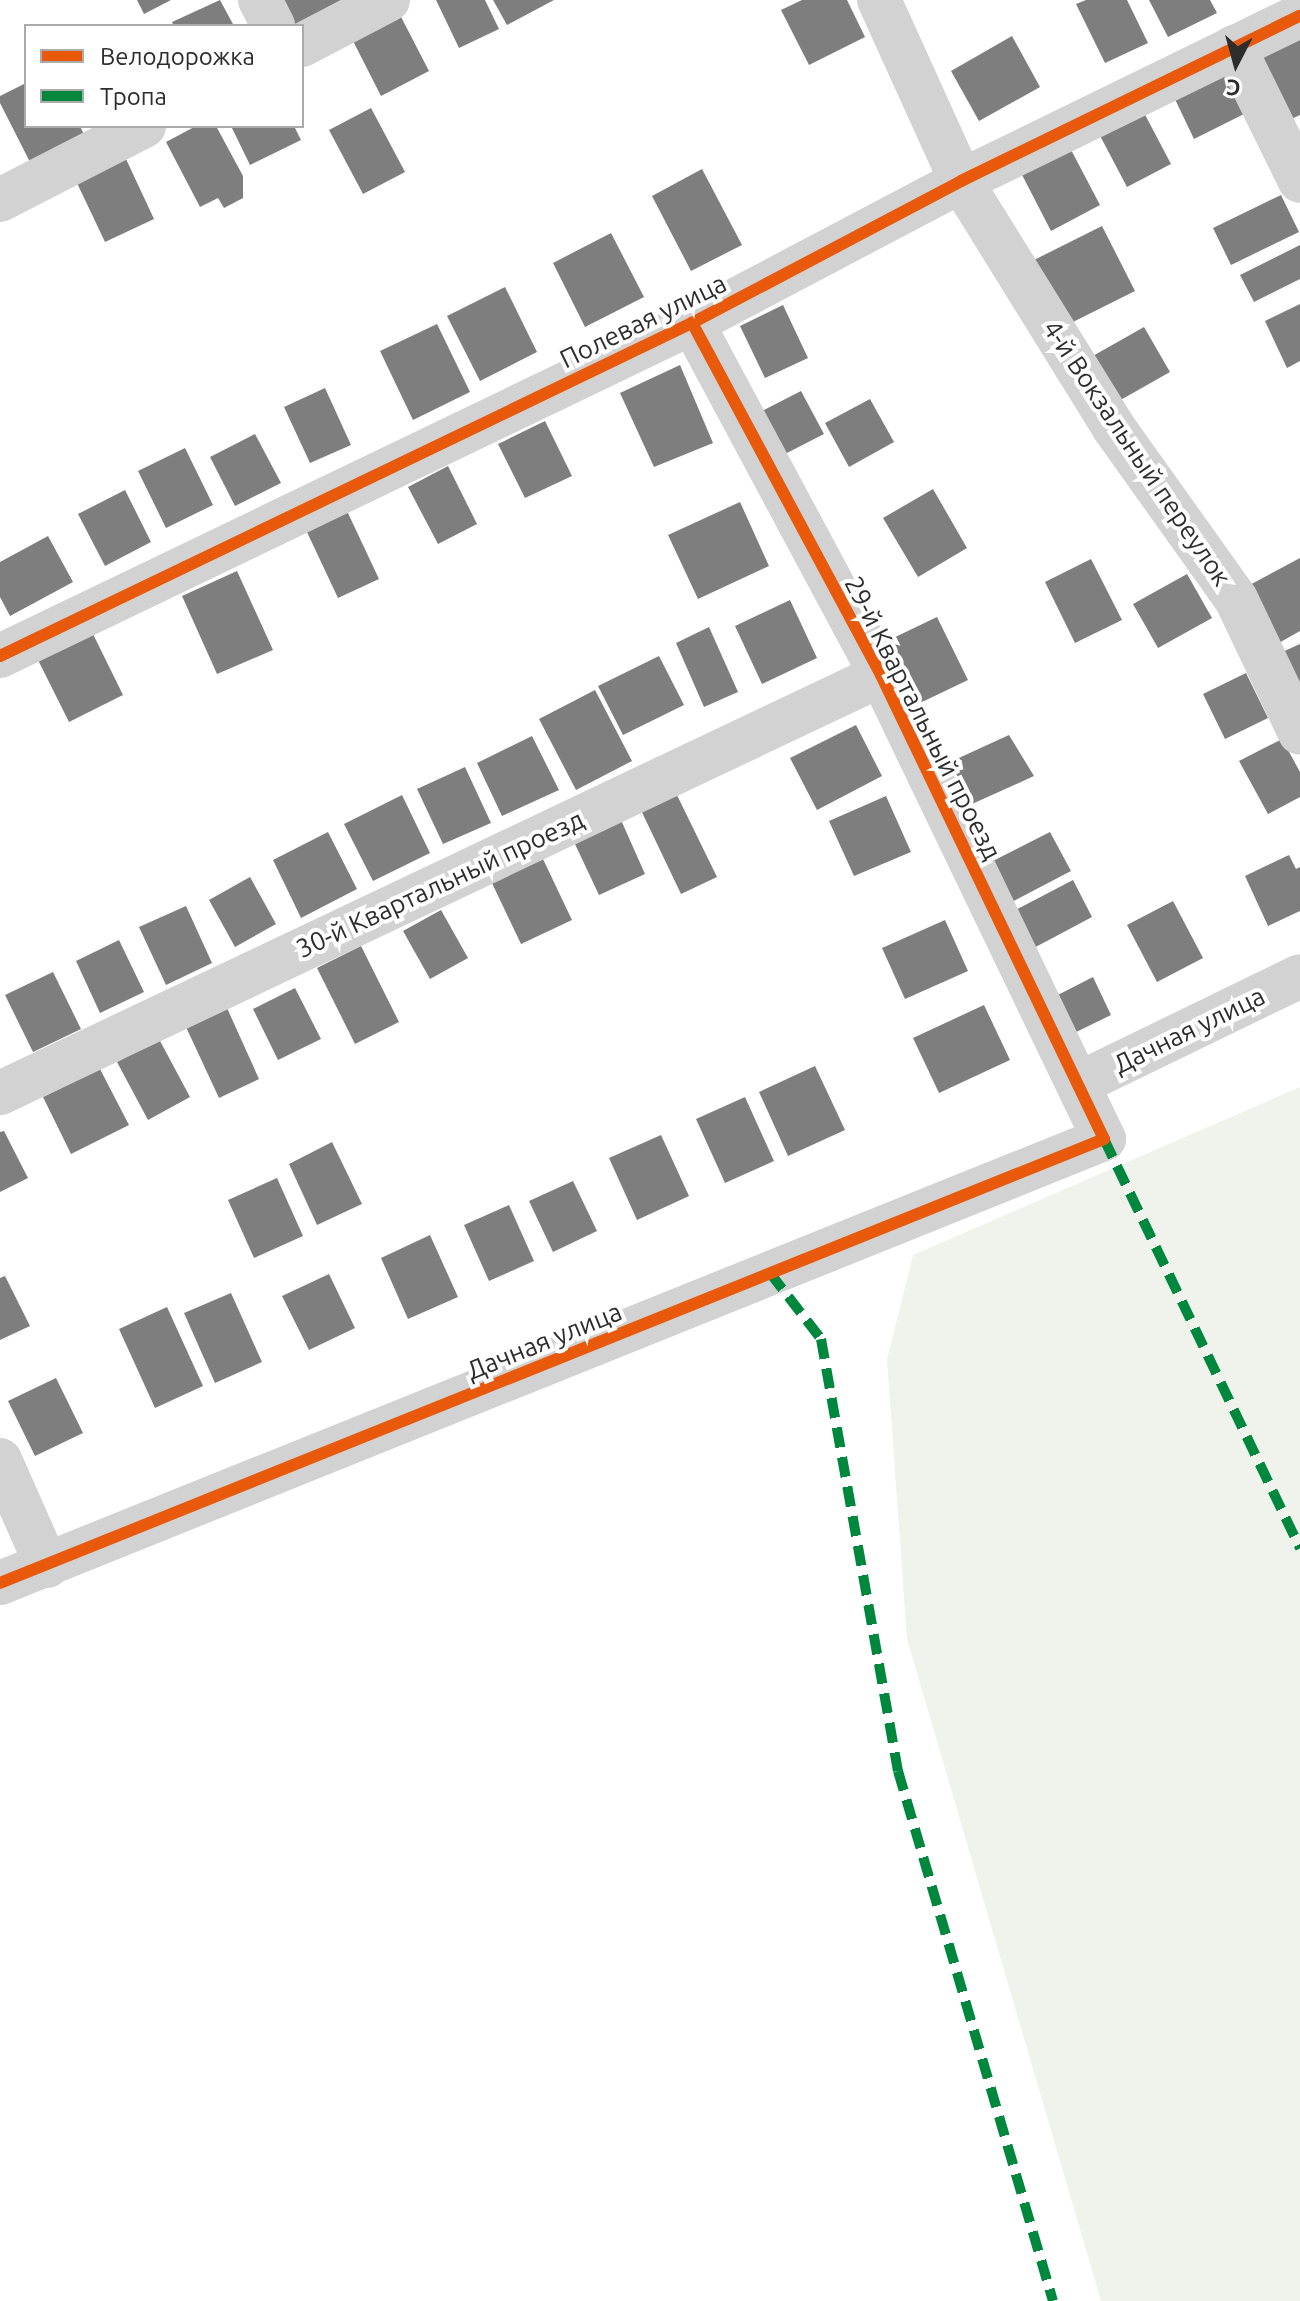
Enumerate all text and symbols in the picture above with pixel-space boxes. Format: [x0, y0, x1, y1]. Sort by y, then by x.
legend [24, 24, 304, 128]
north arrow [1196, 24, 1276, 104]
text: Велодорожка [100, 43, 255, 70]
text: С [1225, 75, 1242, 102]
text: Тропа [100, 83, 167, 110]
street label: Полевая улица [555, 267, 731, 375]
street label: 4-й Вокзальный переулок [1036, 314, 1238, 592]
street label: 29-й Квартальный проезд [838, 571, 1008, 865]
street label: 30-й Квартальный проезд [291, 804, 589, 964]
street label: Дачная улица [1108, 980, 1270, 1080]
street label: Дачная улица [462, 1296, 626, 1386]

